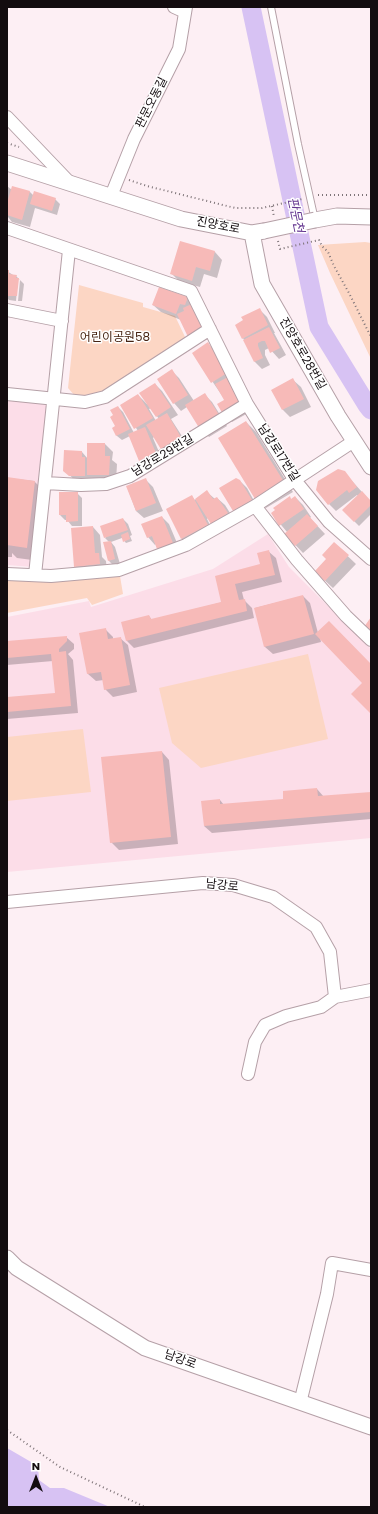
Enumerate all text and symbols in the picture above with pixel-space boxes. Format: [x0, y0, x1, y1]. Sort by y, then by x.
street label: 판문오동길 [133, 75, 171, 131]
water label: 판문천 [284, 196, 306, 234]
street label: 진양호로 [195, 215, 241, 237]
street label: 진양호로28번길 [276, 315, 328, 393]
park label: 어린이공원58 [80, 331, 150, 345]
street label: 남강로17번길 [254, 422, 302, 484]
street label: 남강로29번길 [129, 432, 197, 480]
street label: 남강로 [205, 877, 239, 895]
street label: 남강로 [162, 1348, 198, 1372]
north arrow [16, 1458, 56, 1498]
text: N [32, 1458, 40, 1474]

